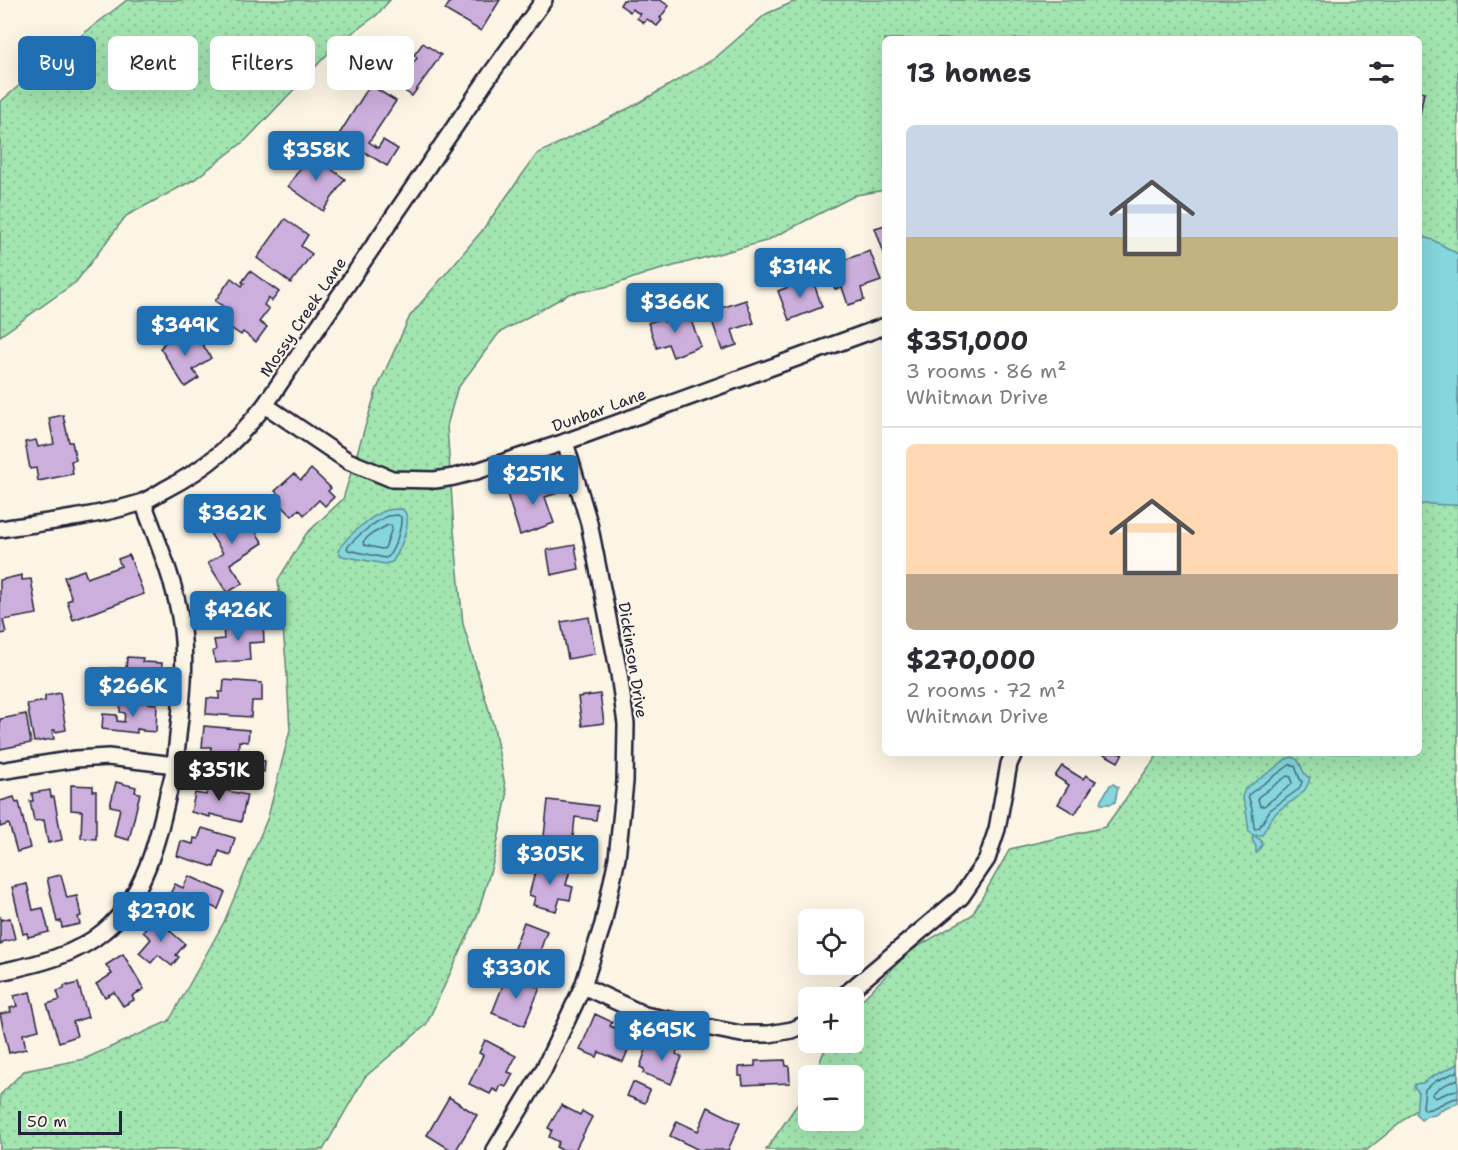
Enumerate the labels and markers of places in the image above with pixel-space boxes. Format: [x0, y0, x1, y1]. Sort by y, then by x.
pin: $358K [274, 131, 358, 182]
pin: $314K [758, 248, 842, 299]
pin: $366K [633, 283, 717, 334]
pin: $349K [143, 306, 227, 357]
pin: $251K [491, 455, 575, 506]
pin: $362K [190, 494, 274, 545]
pin: $426K [196, 591, 280, 642]
pin: $266K [91, 667, 175, 718]
pin: $351K [177, 751, 261, 802]
pin: $305K [508, 835, 592, 886]
pin: $270K [119, 892, 203, 943]
pin: $330K [474, 949, 558, 1000]
pin: $695K [620, 1011, 704, 1062]

